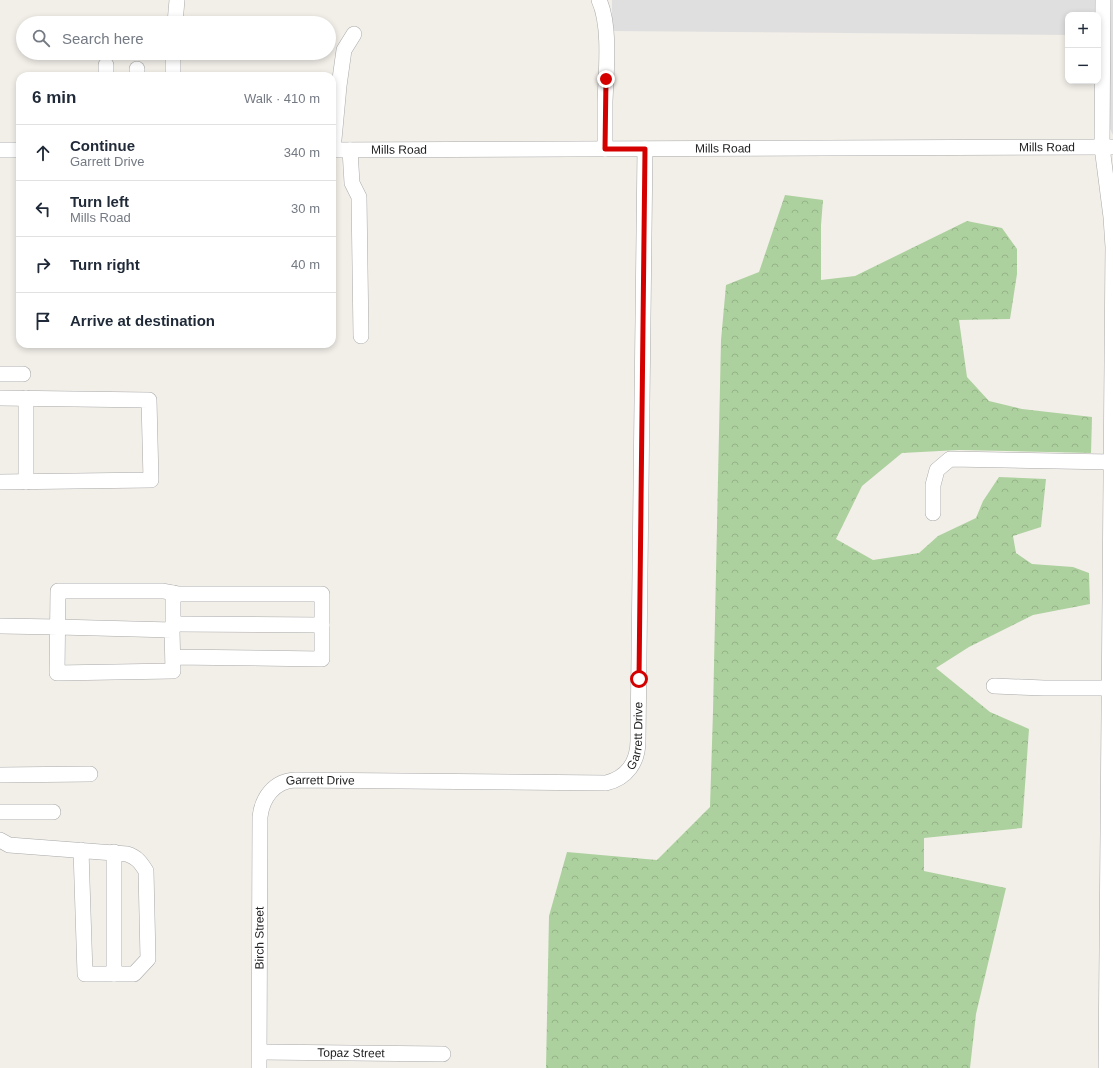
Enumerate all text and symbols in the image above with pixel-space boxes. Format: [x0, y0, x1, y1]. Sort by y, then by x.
map controls [1065, 12, 1101, 84]
button: + [1065, 12, 1101, 48]
search box [16, 16, 336, 60]
icon: search [30, 27, 52, 49]
text: Search here [62, 30, 144, 47]
button: − [1065, 48, 1101, 84]
route end [597, 70, 615, 88]
text: 6 min [32, 88, 76, 107]
text: Walk · 410 m [244, 91, 320, 106]
text: Continue [70, 137, 135, 154]
street label: Mills Road [1019, 140, 1075, 154]
street label: Mills Road [695, 141, 751, 156]
icon: ahead [32, 142, 54, 164]
street label: Mills Road [371, 143, 427, 157]
text: 340 m [284, 145, 320, 160]
text: Garrett Drive [70, 154, 144, 169]
text: Turn left [70, 193, 129, 210]
icon: left [32, 198, 54, 220]
text: 30 m [291, 201, 320, 216]
text: Mills Road [70, 210, 131, 225]
icon: right [32, 254, 54, 276]
text: Turn right [70, 256, 140, 273]
text: 40 m [291, 257, 320, 272]
icon: arrive [32, 310, 54, 332]
text: Arrive at destination [70, 312, 215, 329]
route start [630, 670, 648, 688]
street label: Garrett Drive [624, 701, 645, 772]
street label: Garrett Drive [285, 773, 355, 788]
street label: Birch Street [252, 906, 267, 969]
street label: Topaz Street [317, 1046, 385, 1060]

